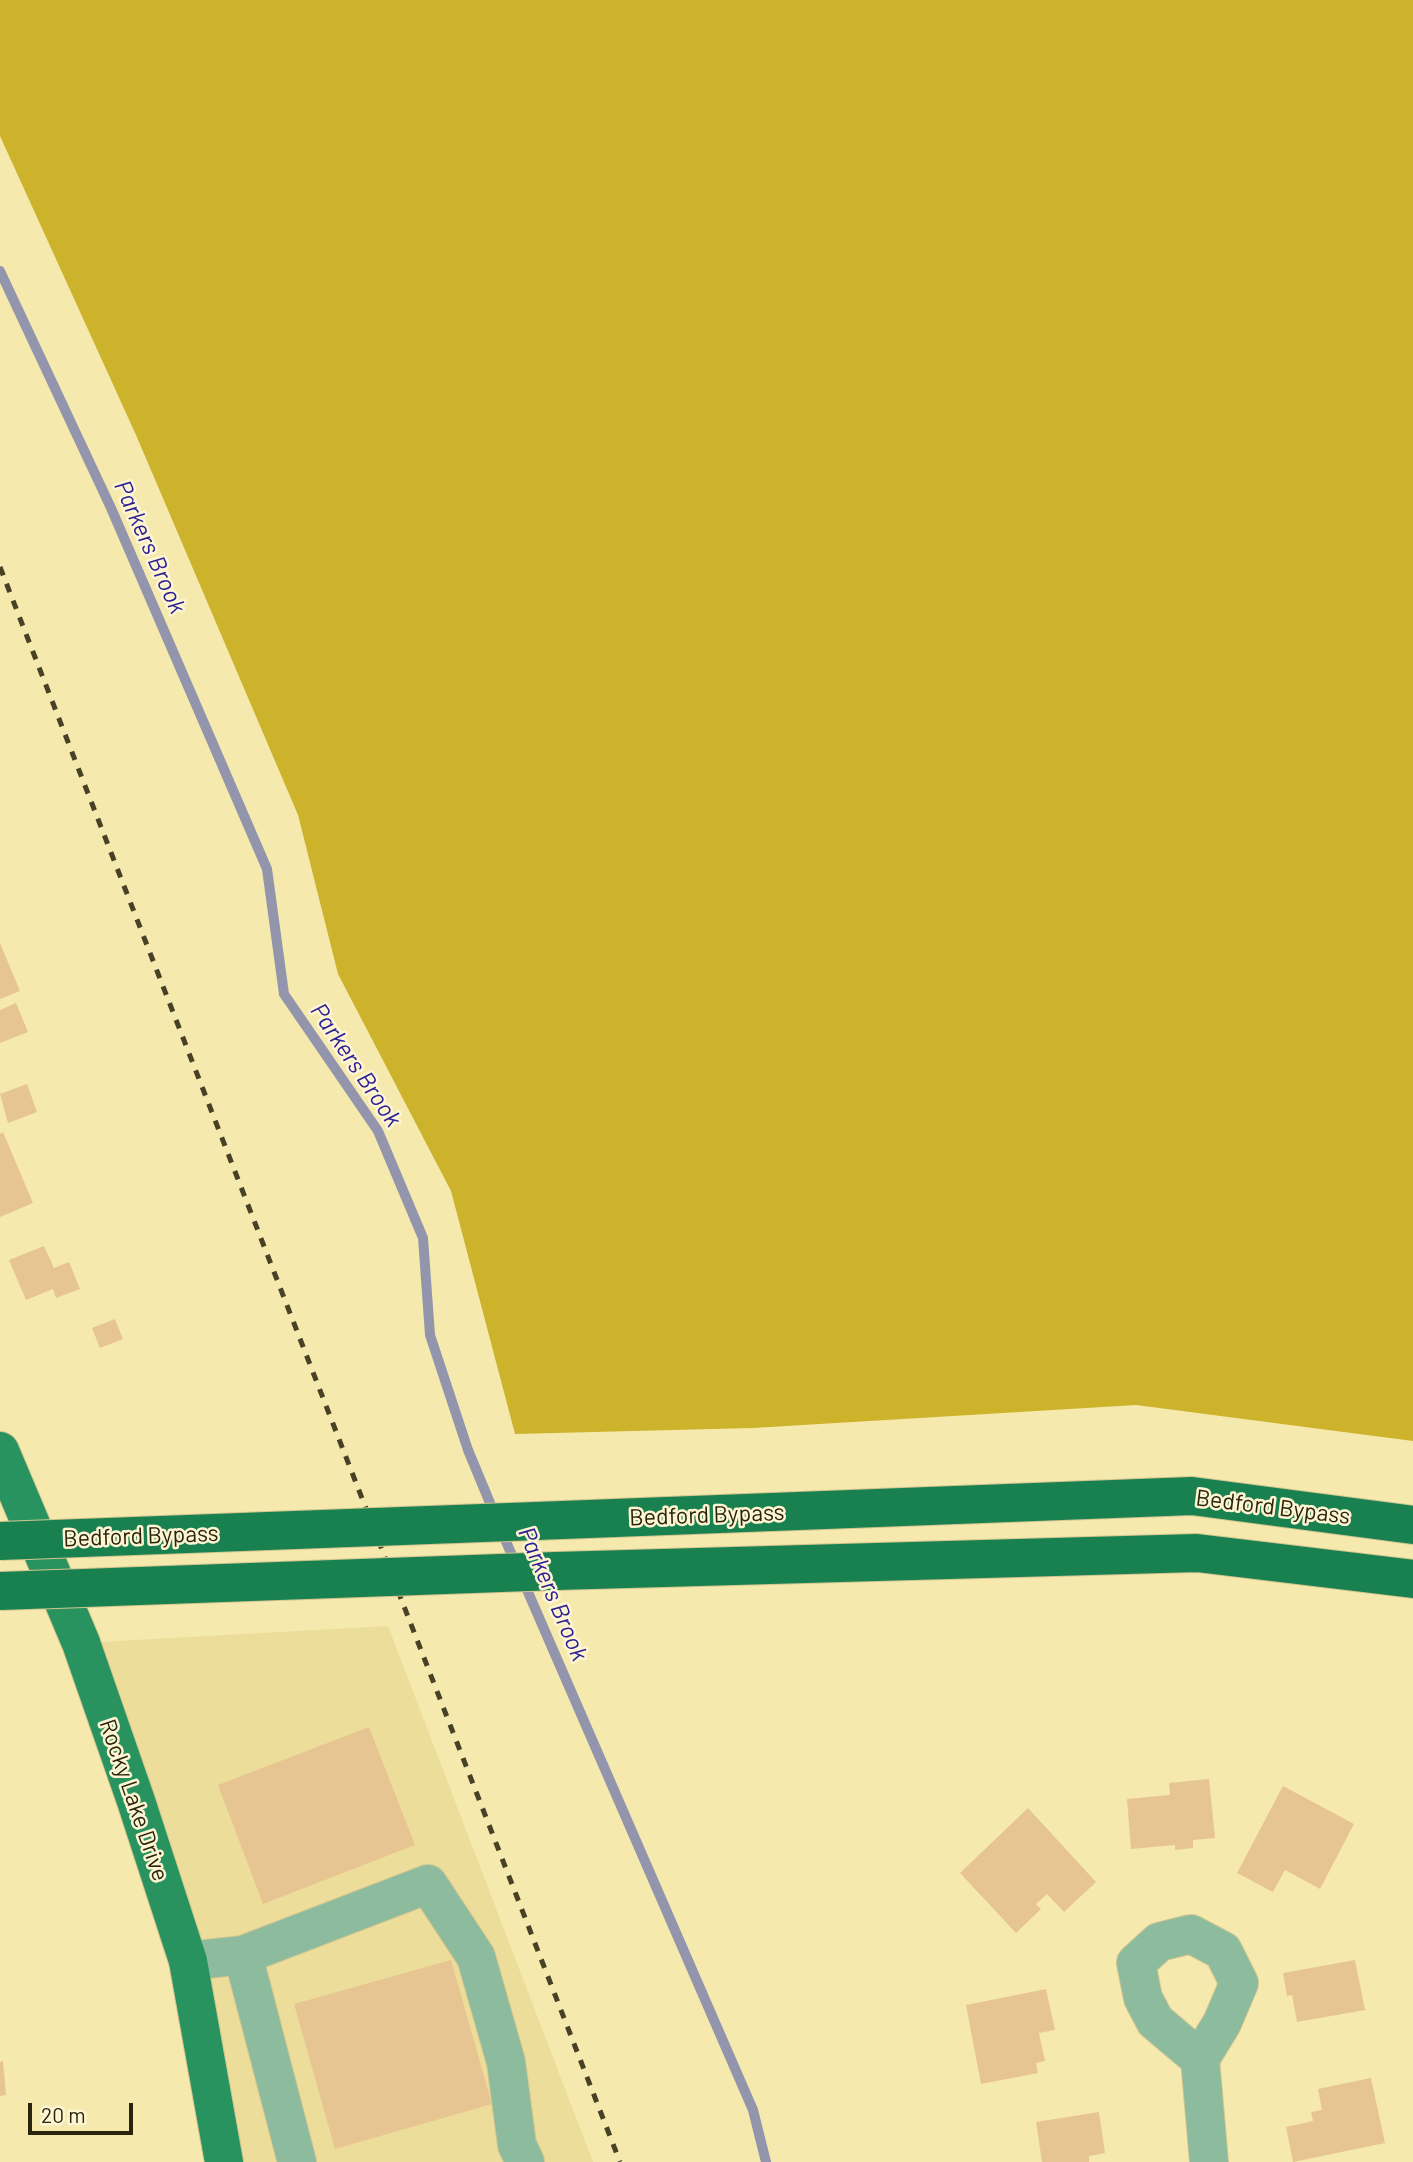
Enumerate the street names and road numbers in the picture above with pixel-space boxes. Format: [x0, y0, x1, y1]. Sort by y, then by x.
street label: Bedford Bypass [1194, 1484, 1352, 1530]
street label: Bedford Bypass [629, 1498, 785, 1532]
street label: Bedford Bypass [63, 1519, 219, 1553]
street label: Rocky Lake Drive [93, 1716, 175, 1884]

